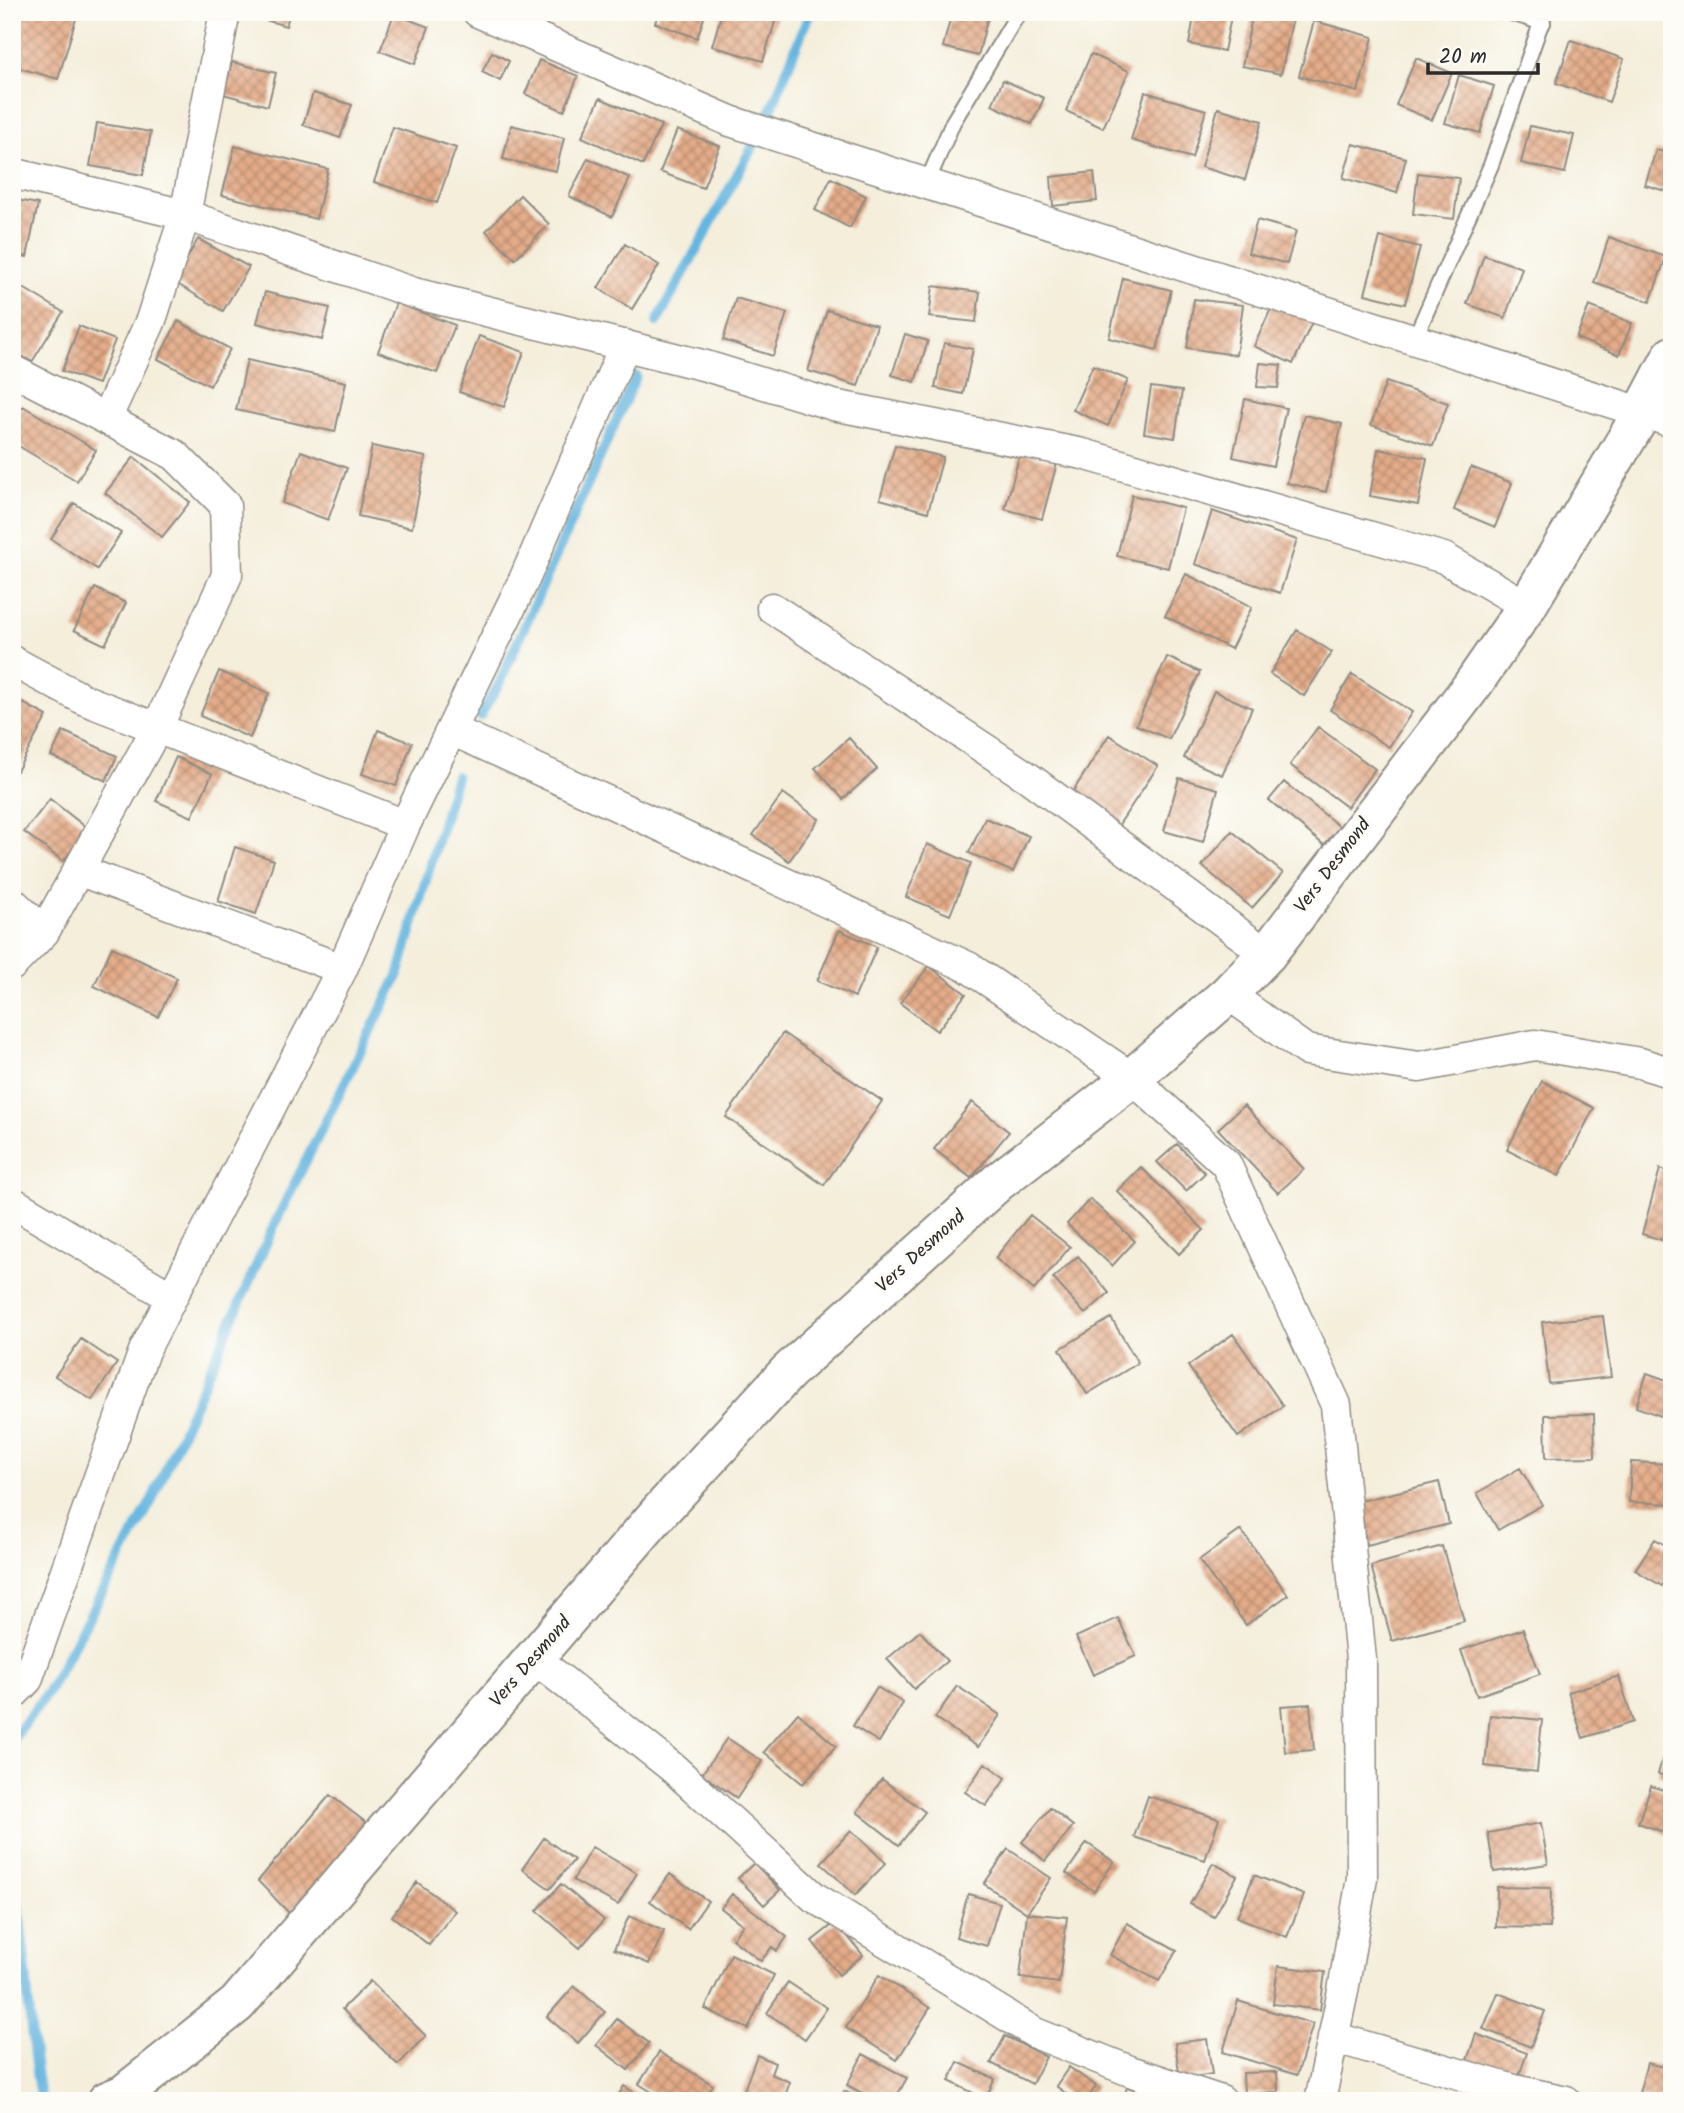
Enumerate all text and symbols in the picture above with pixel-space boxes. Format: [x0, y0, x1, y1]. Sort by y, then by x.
scale bar [1428, 32, 1539, 76]
text: 20 m [1439, 41, 1487, 74]
street label: Vers Desmond [1287, 811, 1379, 920]
street label: Vers Desmond [869, 1203, 973, 1301]
street label: Vers Desmond [483, 1609, 580, 1714]

